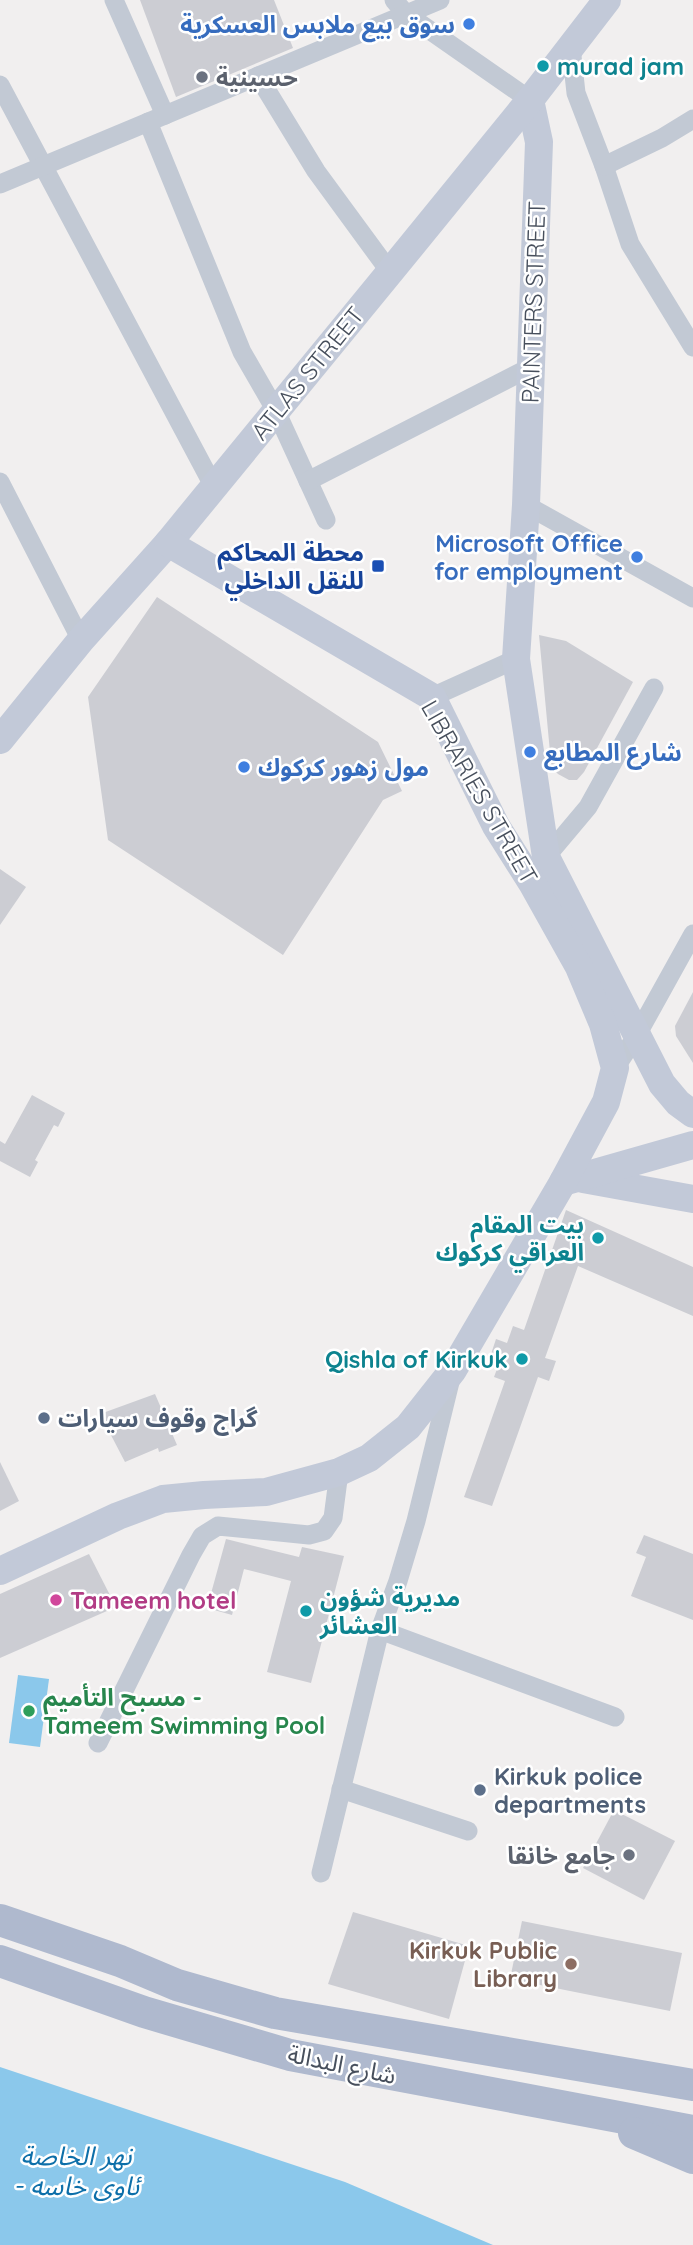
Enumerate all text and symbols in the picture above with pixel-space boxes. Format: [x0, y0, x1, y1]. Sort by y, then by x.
place label: سوق بيع ملابس العسكرية [180, 9, 455, 43]
marker: سوق بيع ملابس العسكرية [461, 16, 477, 32]
place label: murad jam [557, 51, 684, 81]
marker: murad jam [535, 58, 551, 74]
place label: حسينية [216, 62, 298, 92]
marker: حسينية [194, 69, 210, 85]
street label: PAINTERS STREET [514, 200, 552, 404]
street label: ATLAS STREET [244, 300, 370, 446]
place label: Microsoft Office for employment [434, 528, 623, 586]
place label: محطة المحاكم للنقل الداخلي [217, 537, 364, 601]
marker: Microsoft Office for employment [629, 549, 645, 565]
marker: محطة المحاكم للنقل الداخلي [370, 558, 386, 574]
street label: LIBRARIES STREET [415, 695, 545, 889]
place label: شارع المطابع [544, 737, 682, 771]
marker: شارع المطابع [522, 744, 538, 760]
place label: مول زهور كركوك [258, 752, 429, 782]
marker: مول زهور كركوك [236, 759, 252, 775]
place label: بيت المقام العراقي كركوك [436, 1209, 584, 1273]
marker: بيت المقام العراقي كركوك [590, 1230, 606, 1246]
place label: Qishla of Kirkuk [325, 1344, 508, 1374]
marker: Qishla of Kirkuk [514, 1351, 530, 1367]
place label: گراج وقوف سيارات [58, 1403, 258, 1436]
marker: گراج وقوف سيارات [36, 1410, 52, 1426]
place label: مديرية شؤون العشائر [319, 1582, 460, 1640]
place label: Tameem hotel [70, 1585, 236, 1615]
marker: Tameem hotel [48, 1592, 64, 1608]
marker: مديرية شؤون العشائر [298, 1603, 314, 1619]
place label: مسبح التأميم - Tameem Swimming Pool [43, 1682, 325, 1740]
marker: مسبح التأميم - Tameem Swimming Pool [21, 1703, 37, 1719]
place label: Kirkuk police departments [494, 1761, 646, 1819]
marker: Kirkuk police departments [472, 1782, 488, 1798]
place label: جامع خانقا [507, 1840, 615, 1874]
marker: جامع خانقا [621, 1847, 637, 1863]
place label: Kirkuk Public Library [409, 1935, 557, 1993]
marker: Kirkuk Public Library [563, 1956, 579, 1972]
street label: شارع البدالة [285, 2038, 399, 2093]
water label: نهر الخاصة - ئاوی خاسە [13, 2139, 142, 2202]

